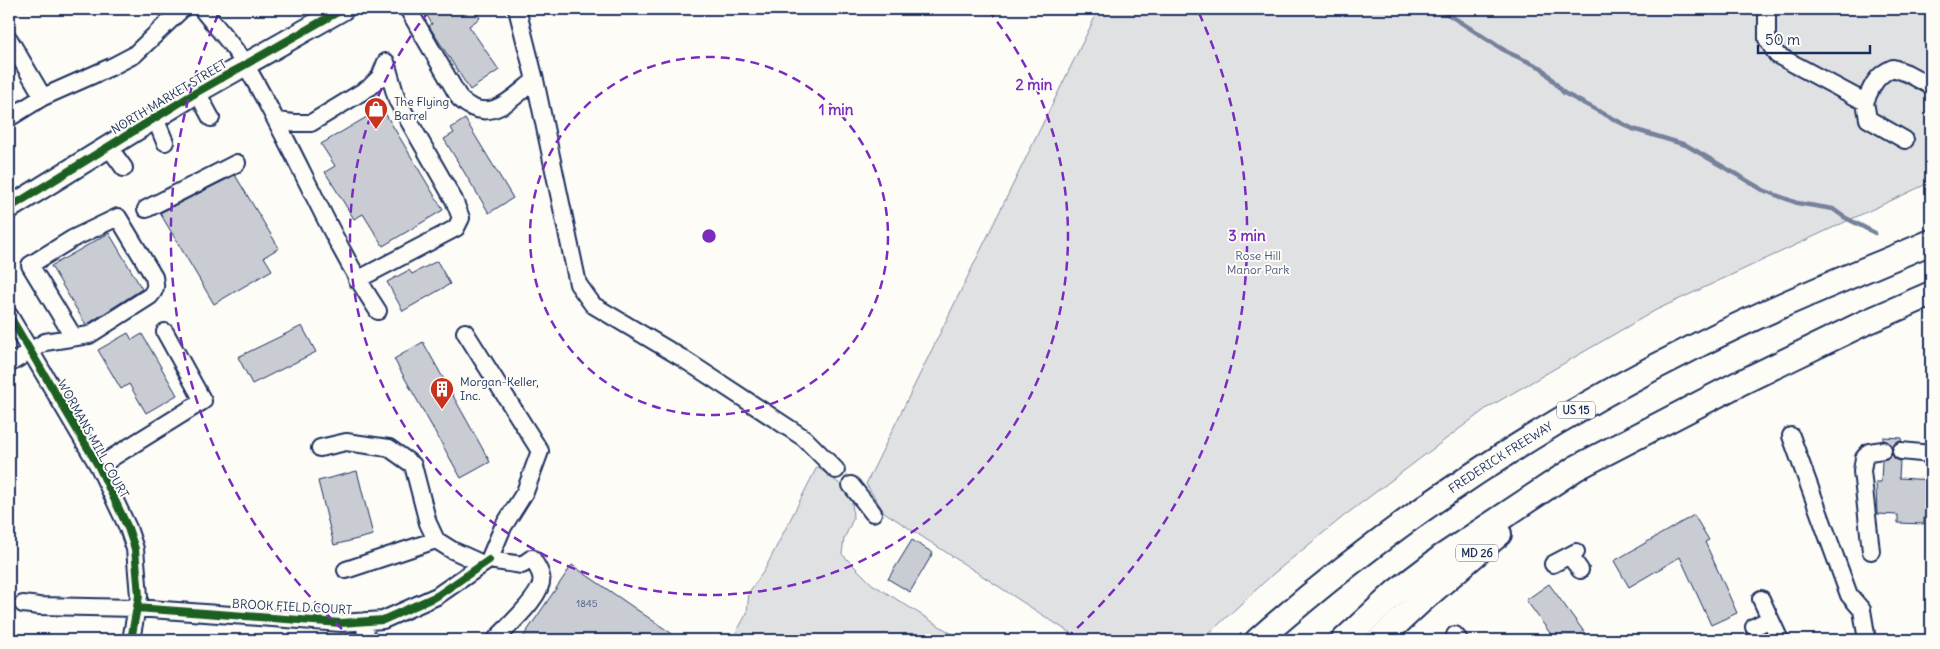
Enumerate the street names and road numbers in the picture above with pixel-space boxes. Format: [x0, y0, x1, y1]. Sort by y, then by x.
street label: NORTH MARKET STREET [108, 56, 229, 137]
street label: WORMANS MILL COURT [55, 377, 132, 500]
road number: US 15 [1557, 402, 1595, 418]
street label: FREDERICK FREEWAY [1445, 418, 1556, 496]
road number: MD 26 [1456, 544, 1498, 562]
street label: BROOK FIELD COURT [232, 596, 352, 617]

